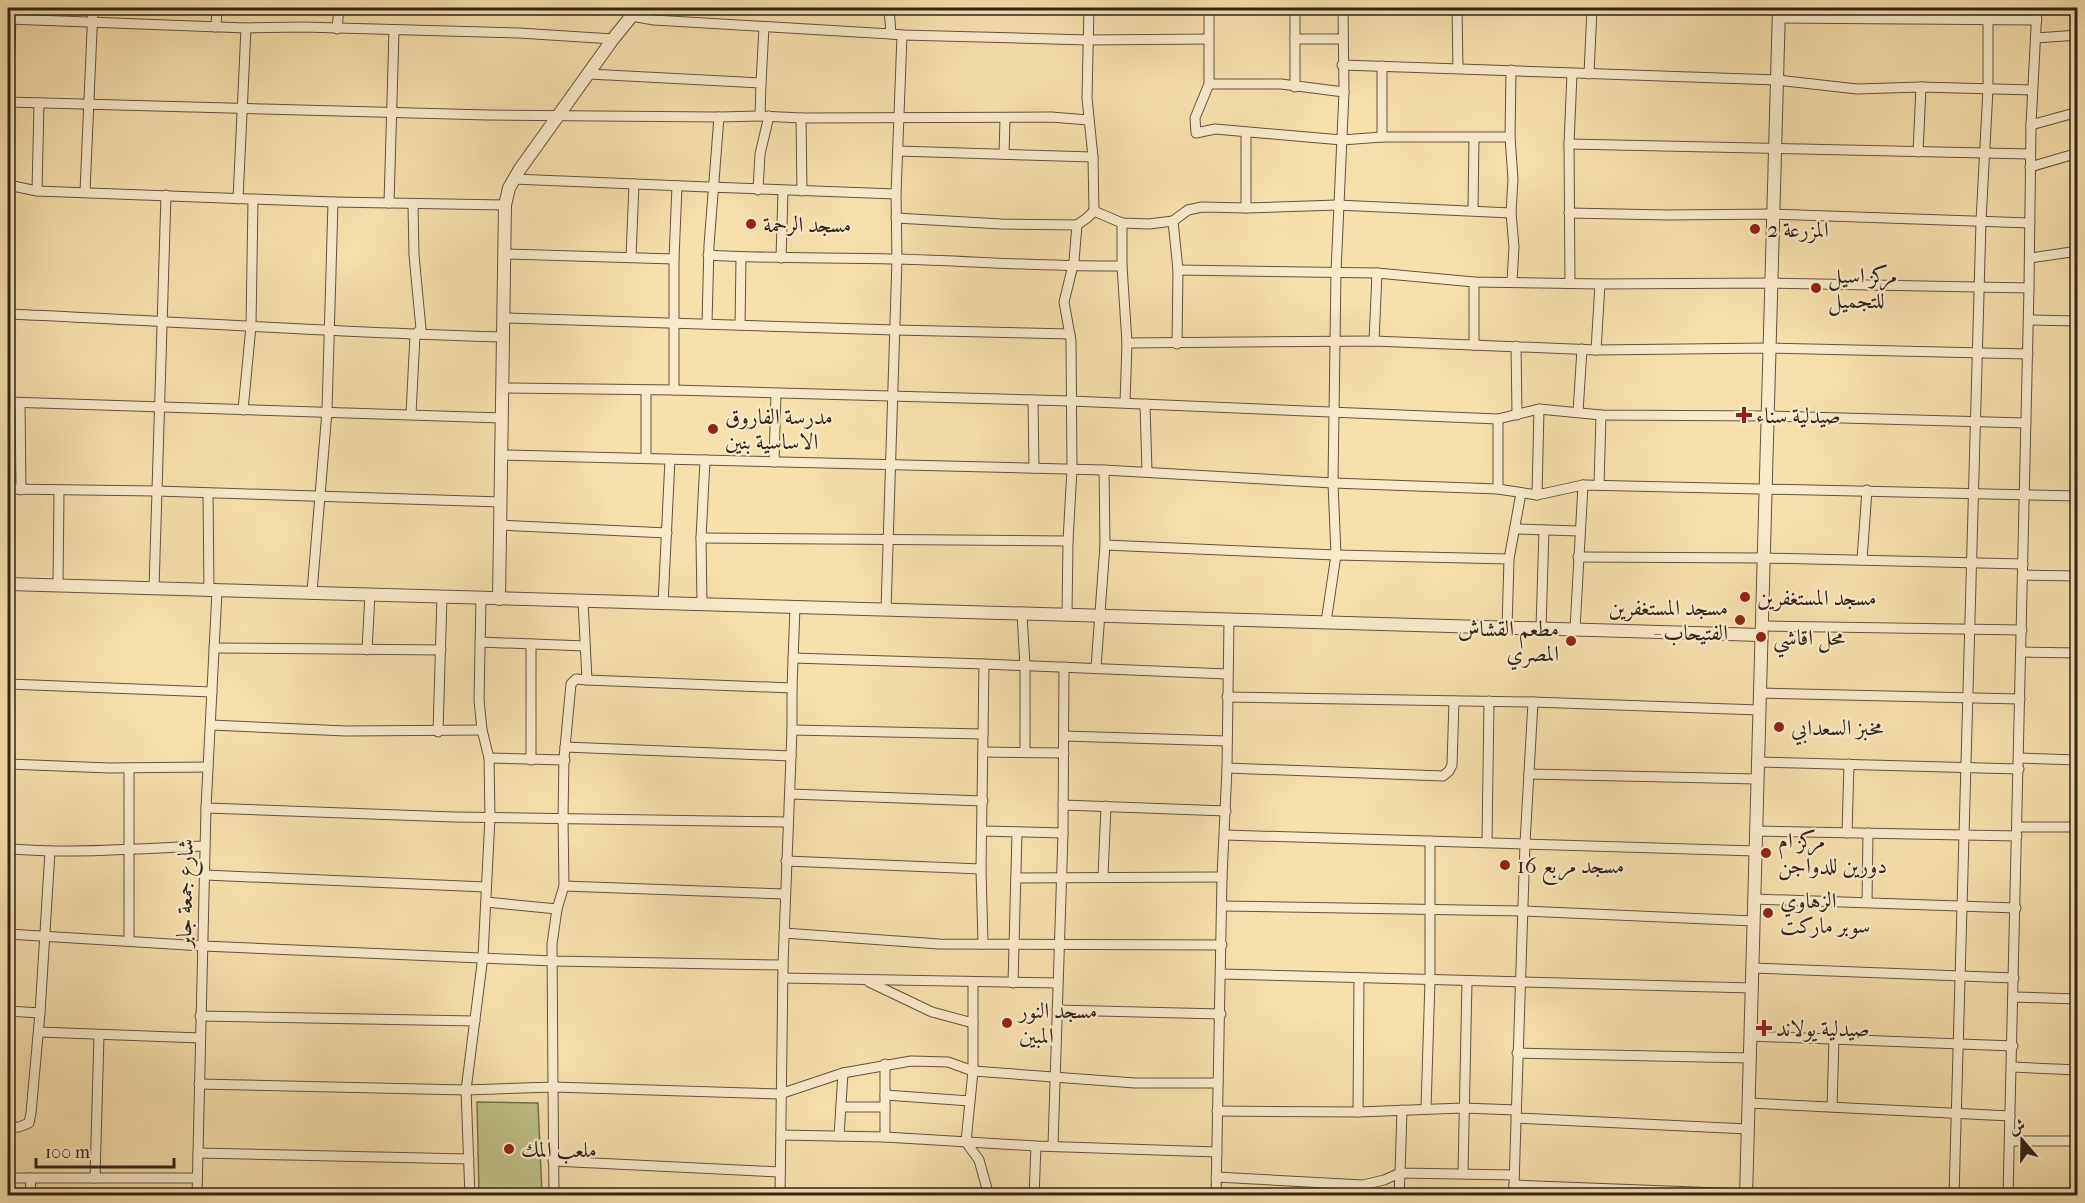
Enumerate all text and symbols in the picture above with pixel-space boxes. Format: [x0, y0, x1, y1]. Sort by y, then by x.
place label: مسجد الرحمة [763, 212, 851, 238]
marker: مسجد الرحمة [744, 217, 758, 231]
place label: المزرعة 2 [1767, 217, 1829, 244]
marker: المزرعة 2 [1748, 222, 1762, 236]
place label: مركز اسيل للتجميل [1828, 263, 1897, 316]
marker: مركز اسيل للتجميل [1809, 281, 1823, 295]
place label: صيدلية سناء [1756, 403, 1841, 429]
place label: مدرسة الفاروق الاساسية بنين [725, 404, 833, 455]
marker: صيدلية سناء [1737, 408, 1751, 422]
marker: مدرسة الفاروق الاساسية بنين [706, 422, 720, 436]
place label: مسجد المستغفرين [1757, 585, 1877, 612]
marker: مسجد المستغفرين [1738, 590, 1752, 604]
place label: مسجد المستغفرين - الفتيحاب [1608, 595, 1728, 646]
marker: مسجد المستغفرين - الفتيحاب [1733, 613, 1747, 627]
place label: مطعم القشاش المصري [1458, 616, 1559, 671]
place label: محل اقاشي [1773, 625, 1846, 658]
marker: محل اقاشي [1754, 630, 1768, 644]
marker: مطعم القشاش المصري [1564, 634, 1578, 648]
place label: مخبز السعدابي [1791, 715, 1884, 746]
marker: مخبز السعدابي [1772, 720, 1786, 734]
place label: مركز ام دورين للدواجن [1778, 828, 1887, 881]
street label: شارع جمعة جابر [171, 838, 204, 950]
marker: مركز ام دورين للدواجن [1759, 846, 1773, 860]
place label: مسجد مربع 16 [1517, 853, 1624, 885]
marker: مسجد مربع 16 [1498, 858, 1512, 872]
place label: الزهاوي سوبر ماركت [1780, 888, 1870, 939]
marker: الزهاوي سوبر ماركت [1761, 906, 1775, 920]
place label: مسجد النور المبين [1017, 998, 1097, 1049]
marker: مسجد النور المبين [1000, 1016, 1014, 1030]
place label: صيدلية يولاند [1776, 1016, 1870, 1042]
marker: صيدلية يولاند [1757, 1021, 1771, 1035]
north arrow [1992, 1110, 2052, 1170]
text: ش [2006, 1115, 2028, 1138]
scale bar [36, 1131, 174, 1169]
place label: ملعب المك [521, 1137, 597, 1164]
text: 100 m [45, 1142, 90, 1163]
marker: ملعب المك [502, 1142, 516, 1156]

